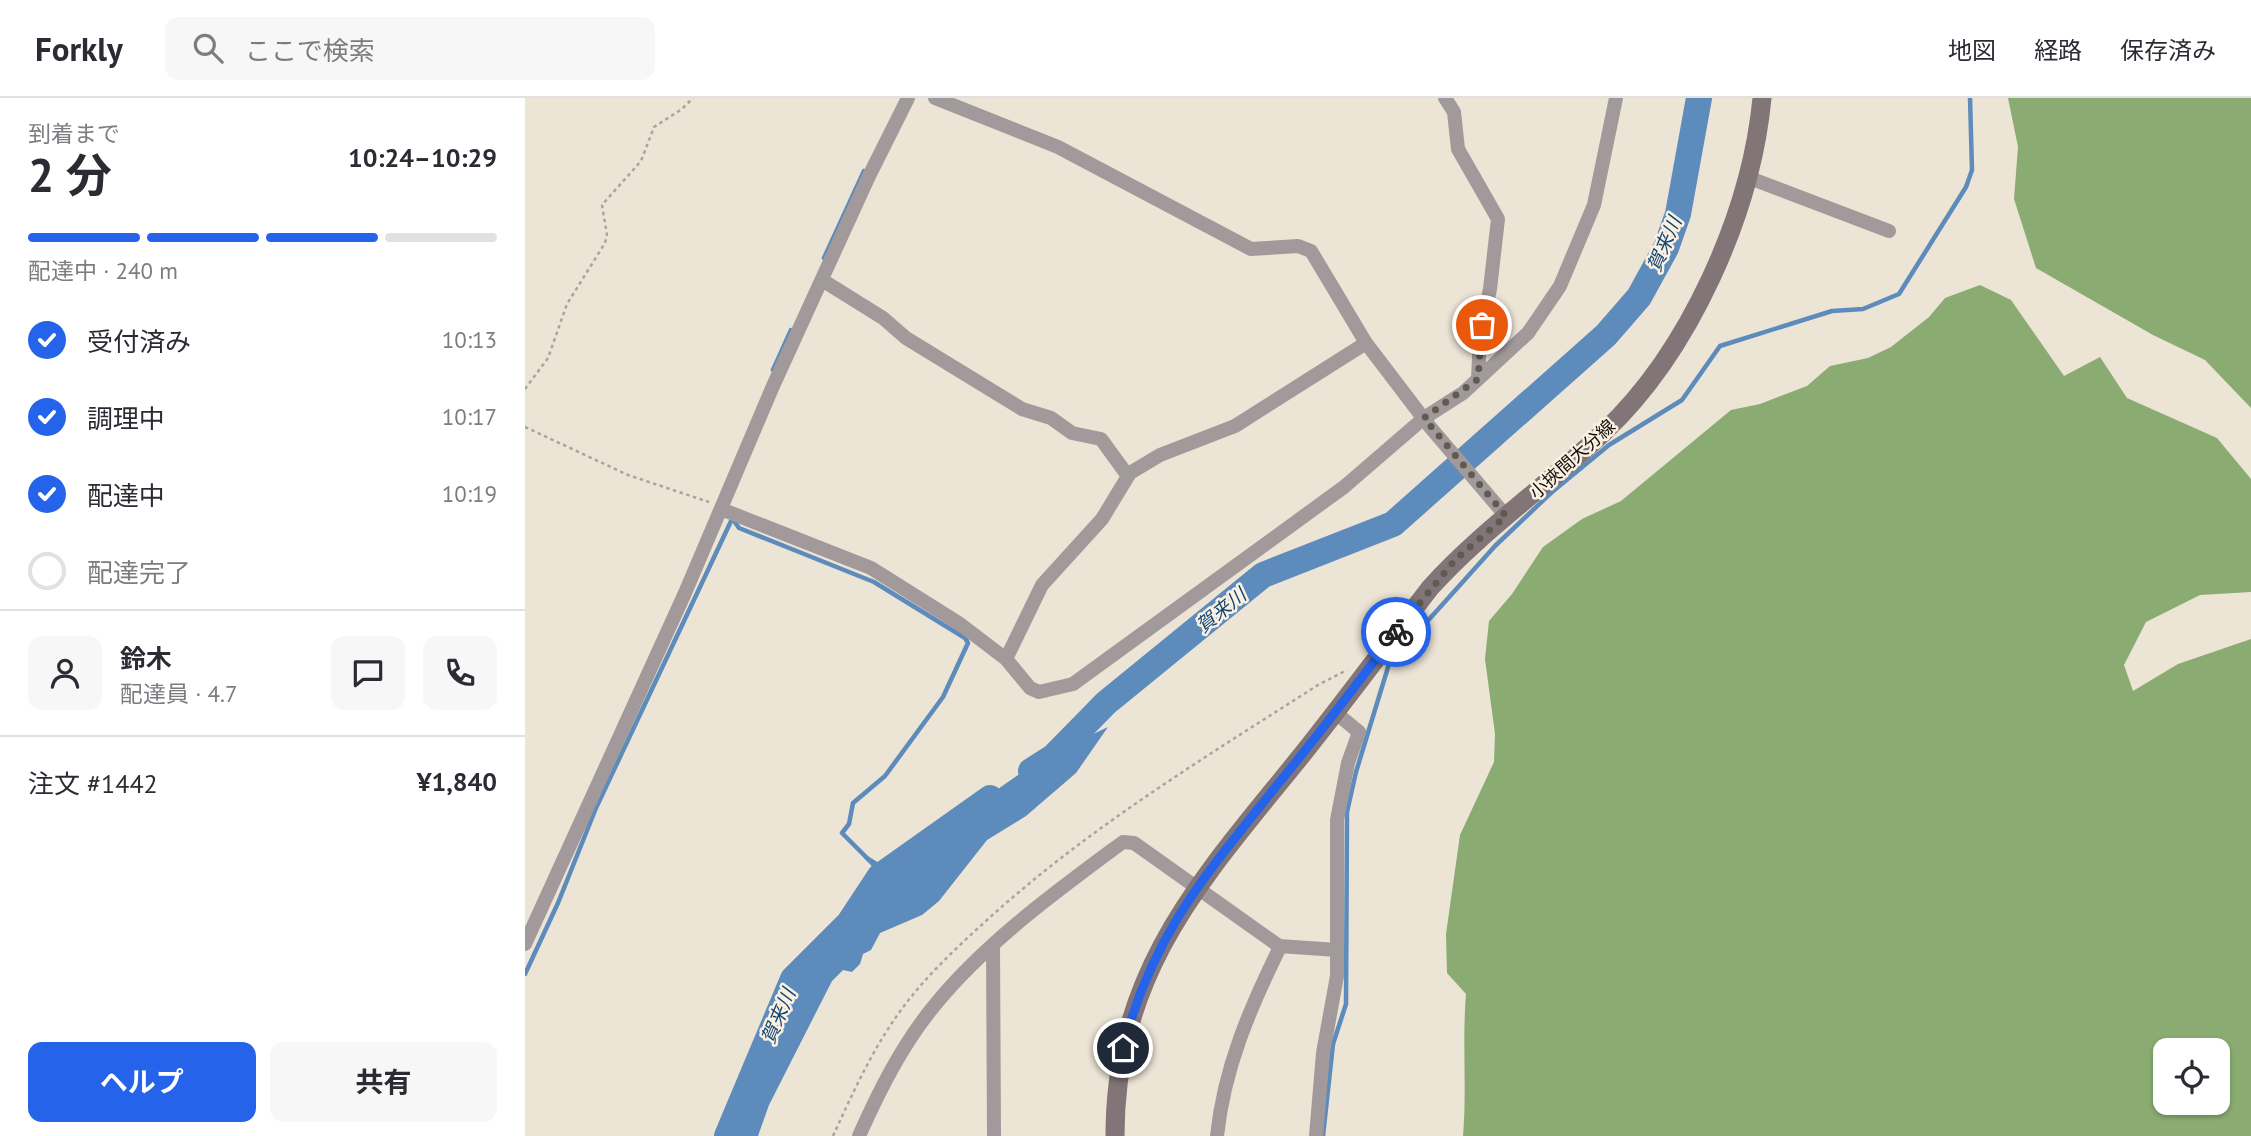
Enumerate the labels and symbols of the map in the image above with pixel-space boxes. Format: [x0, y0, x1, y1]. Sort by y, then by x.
water label: 賀来川 [1642, 211, 1687, 275]
pin [1452, 295, 1512, 355]
street label: 小挾間大分線 [1524, 414, 1620, 504]
water label: 賀来川 [1191, 581, 1252, 637]
courier [1361, 597, 1431, 667]
water label: 賀来川 [756, 983, 801, 1047]
pin [1093, 1018, 1153, 1078]

